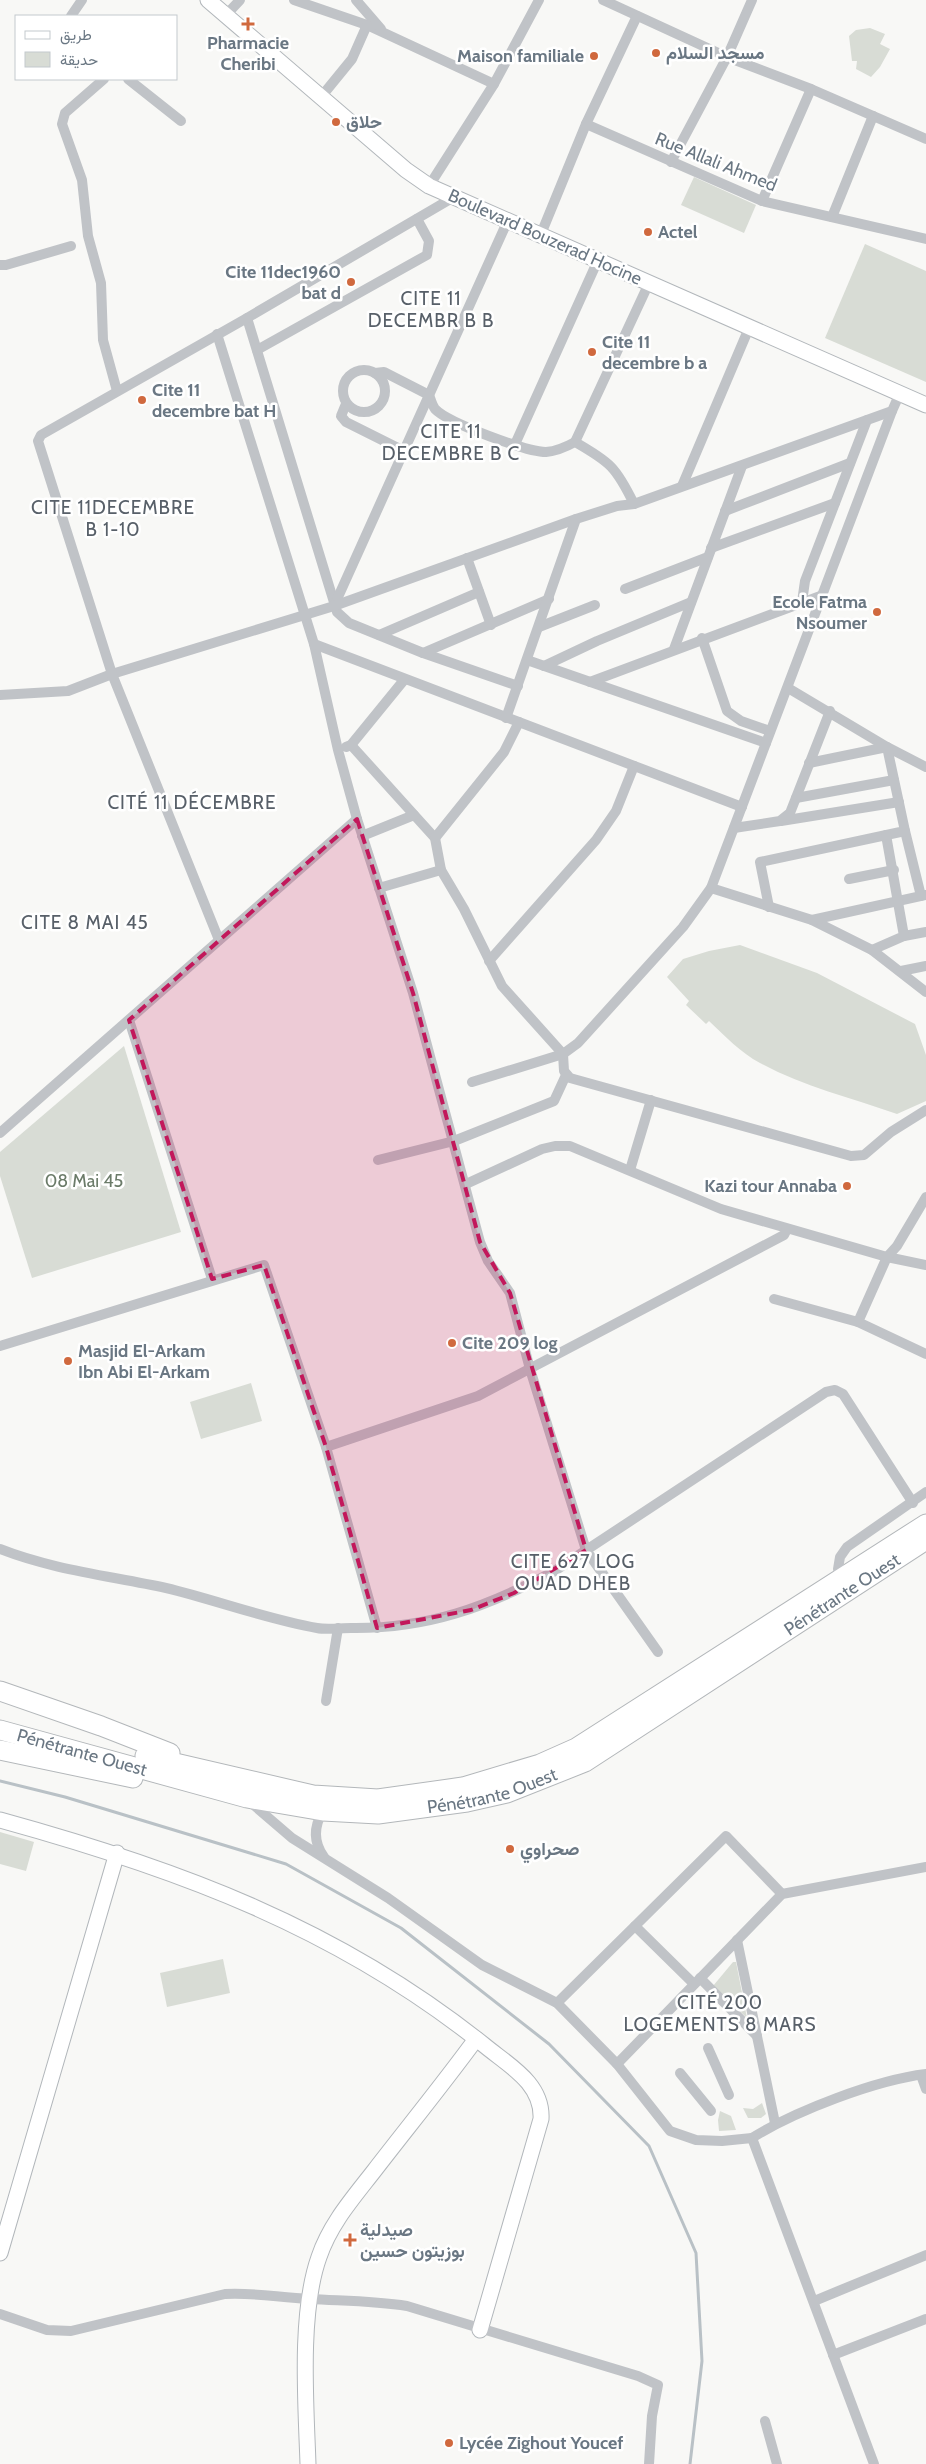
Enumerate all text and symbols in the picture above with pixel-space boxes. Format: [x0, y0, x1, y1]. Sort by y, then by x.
legend [15, 15, 178, 80]
marker: Pharmacie Cheribi [242, 18, 254, 30]
text: طريق [60, 26, 92, 45]
place label: Pharmacie Cheribi [207, 32, 289, 75]
place label: مسجد السلام [666, 42, 765, 65]
place label: Maison familiale [457, 45, 584, 67]
marker: مسجد السلام [650, 47, 662, 59]
marker: Maison familiale [588, 50, 600, 62]
text: حديقة [60, 51, 98, 69]
place label: حلاق [346, 111, 382, 133]
marker: حلاق [330, 116, 342, 128]
street label: Rue Allali Ahmed [652, 128, 780, 196]
street label: Boulevard Bouzerad Hocine [445, 184, 645, 290]
place label: Actel [658, 221, 698, 243]
marker: Actel [642, 226, 654, 238]
place label: Cite 11dec1960 bat d [225, 261, 341, 304]
marker: Cite 11dec1960 bat d [345, 276, 357, 288]
district label: CITE 11 DECEMBR B B [368, 287, 494, 332]
place label: Cite 11 decembre b a [602, 331, 707, 374]
marker: Cite 11 decembre b a [586, 346, 598, 358]
place label: Cite 11 decembre bat H [152, 379, 276, 422]
marker: Cite 11 decembre bat H [136, 394, 148, 406]
district label: CITE 11 DECEMBRE B C [382, 420, 520, 465]
district label: CITE 11DECEMBRE B 1-10 [31, 496, 195, 541]
place label: Ecole Fatma Nsoumer [772, 591, 867, 634]
marker: Ecole Fatma Nsoumer [871, 606, 883, 618]
district label: CITÉ 11 DÉCEMBRE [107, 790, 277, 814]
district label: CITE 8 MAI 45 [21, 911, 149, 934]
park label: 08 Mai 45 [45, 1170, 123, 1192]
place label: Kazi tour Annaba [704, 1175, 837, 1197]
marker: Kazi tour Annaba [841, 1180, 853, 1192]
place label: Cite 209 log [462, 1332, 558, 1354]
marker: Cite 209 log [446, 1337, 458, 1349]
place label: Masjid El-Arkam Ibn Abi El-Arkam [78, 1340, 210, 1383]
marker: Masjid El-Arkam Ibn Abi El-Arkam [62, 1355, 74, 1367]
street label: Pénétrante Ouest [780, 1549, 904, 1640]
district label: CITE 627 LOG OUAD DHEB [511, 1550, 635, 1595]
street label: Pénétrante Ouest [14, 1724, 149, 1781]
street label: Pénétrante Ouest [426, 1763, 560, 1818]
place label: صحراوي [520, 1838, 579, 1864]
marker: صحراوي [504, 1843, 516, 1855]
district label: CITÉ 200 LOGEMENTS 8 MARS [623, 1990, 817, 2036]
place label: صيدلية بوزيتون حسين [360, 2219, 465, 2262]
marker: صيدلية بوزيتون حسين [344, 2234, 356, 2246]
place label: Lycée Zighout Youcef [459, 2432, 624, 2454]
marker: Lycée Zighout Youcef [443, 2437, 455, 2449]

